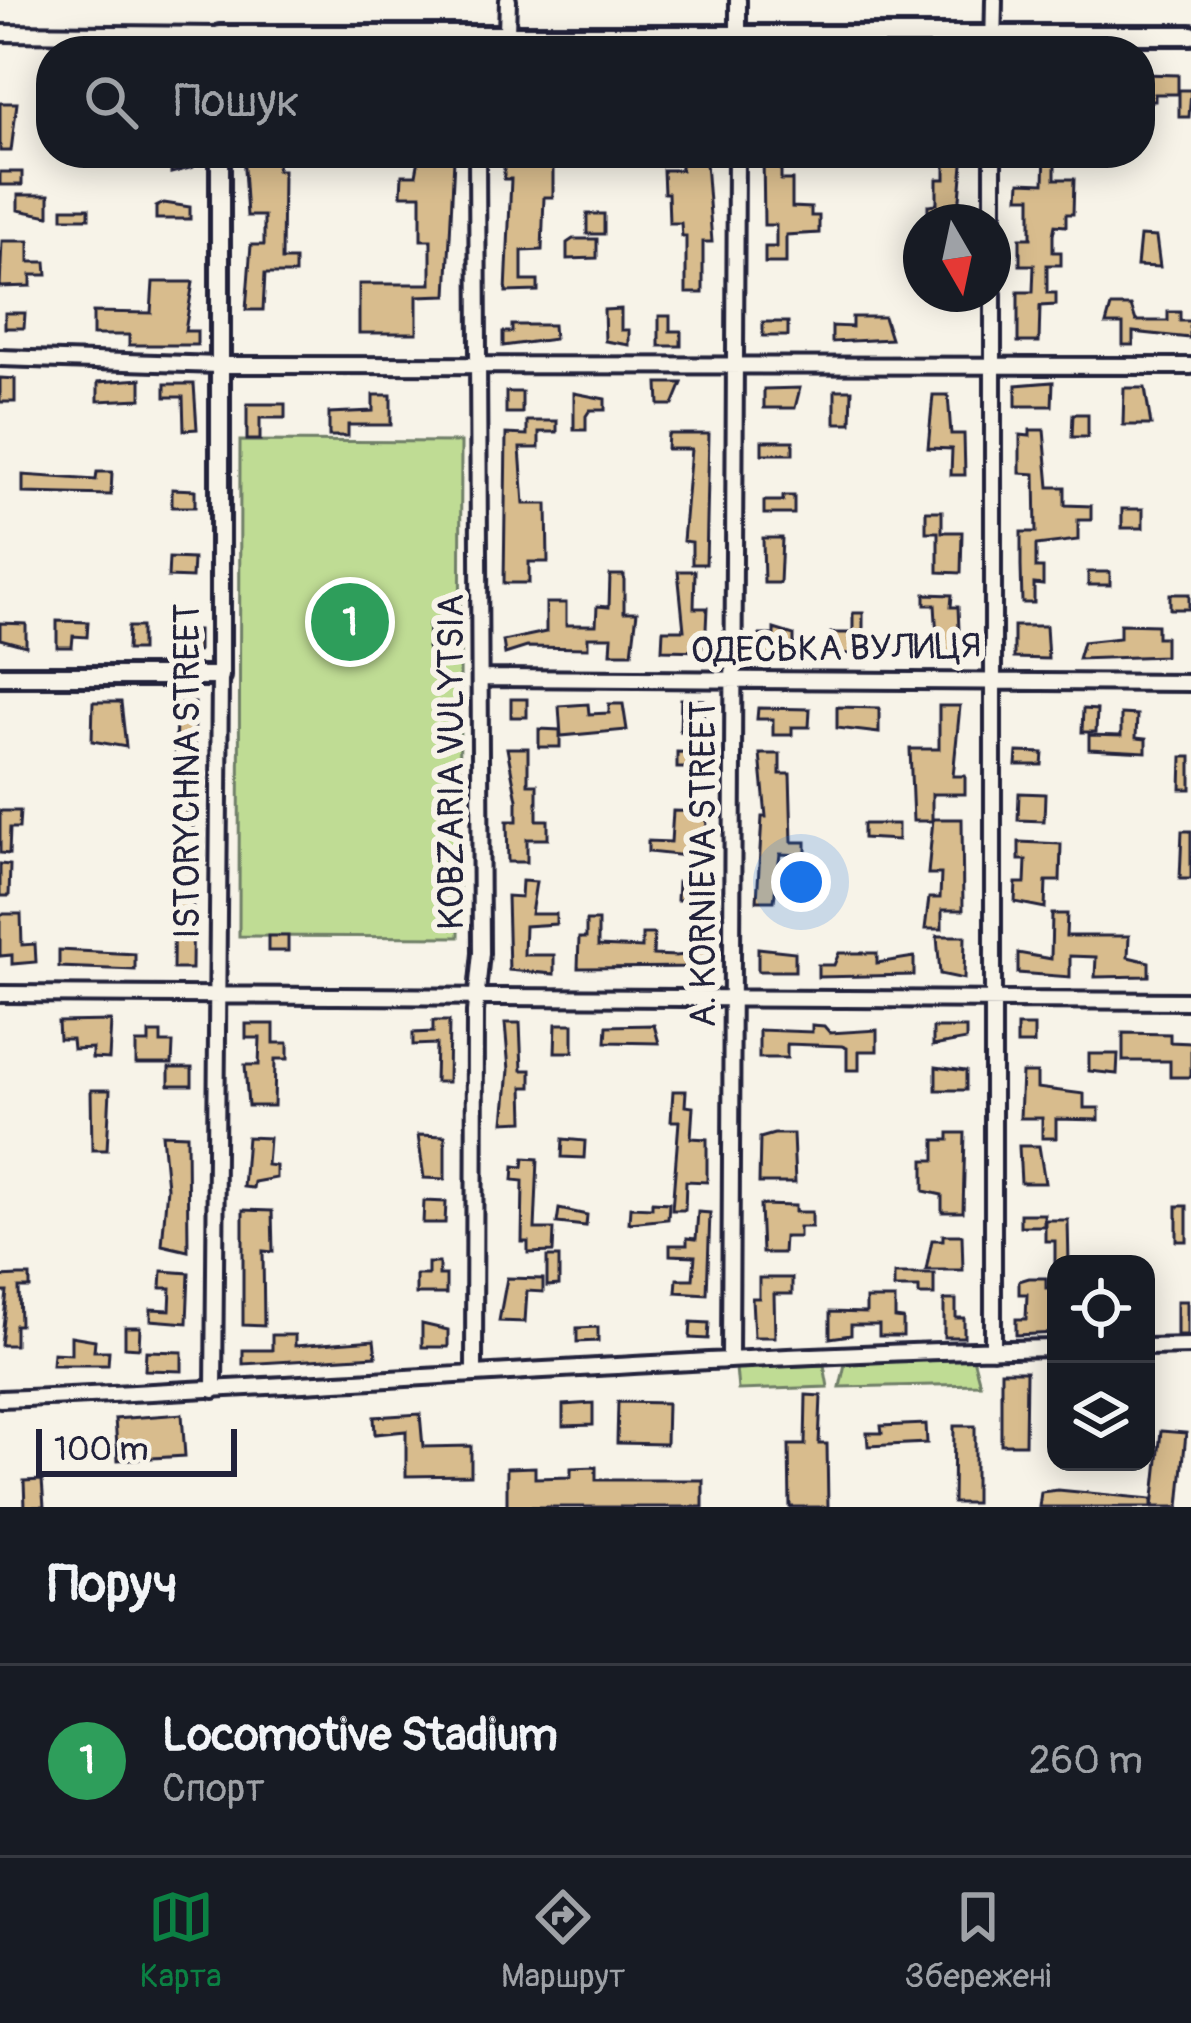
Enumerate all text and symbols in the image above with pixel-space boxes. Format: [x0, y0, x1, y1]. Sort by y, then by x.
search box [36, 36, 1155, 168]
icon: search [78, 69, 144, 135]
text: Пошук [174, 74, 299, 130]
north arrow [903, 204, 1011, 312]
pin: 1 [311, 577, 389, 667]
street label: KOBZARIA VULYTSIA [429, 594, 474, 930]
street label: ISTORYCHNA STREET [165, 603, 210, 939]
street label: ОДЕСЬКА ВУЛИЦЯ [690, 623, 982, 674]
street label: A. KORNIEVA STREET [681, 701, 726, 1027]
your location [771, 852, 831, 912]
map controls [1047, 1255, 1155, 1471]
button: locate [1047, 1255, 1155, 1363]
button: layers [1047, 1363, 1155, 1471]
scale bar [36, 1423, 237, 1476]
text: 100 m [54, 1429, 148, 1470]
text: Поруч [48, 1553, 178, 1617]
text: Locomotive Stadium [162, 1708, 558, 1764]
text: 1 [79, 1736, 95, 1785]
text: 260 m [1029, 1736, 1143, 1785]
text: Спорт [162, 1764, 265, 1813]
tab: Карта [140, 1884, 222, 1997]
tab: Маршрут [501, 1884, 625, 1997]
tab: Збережені [905, 1884, 1051, 1997]

